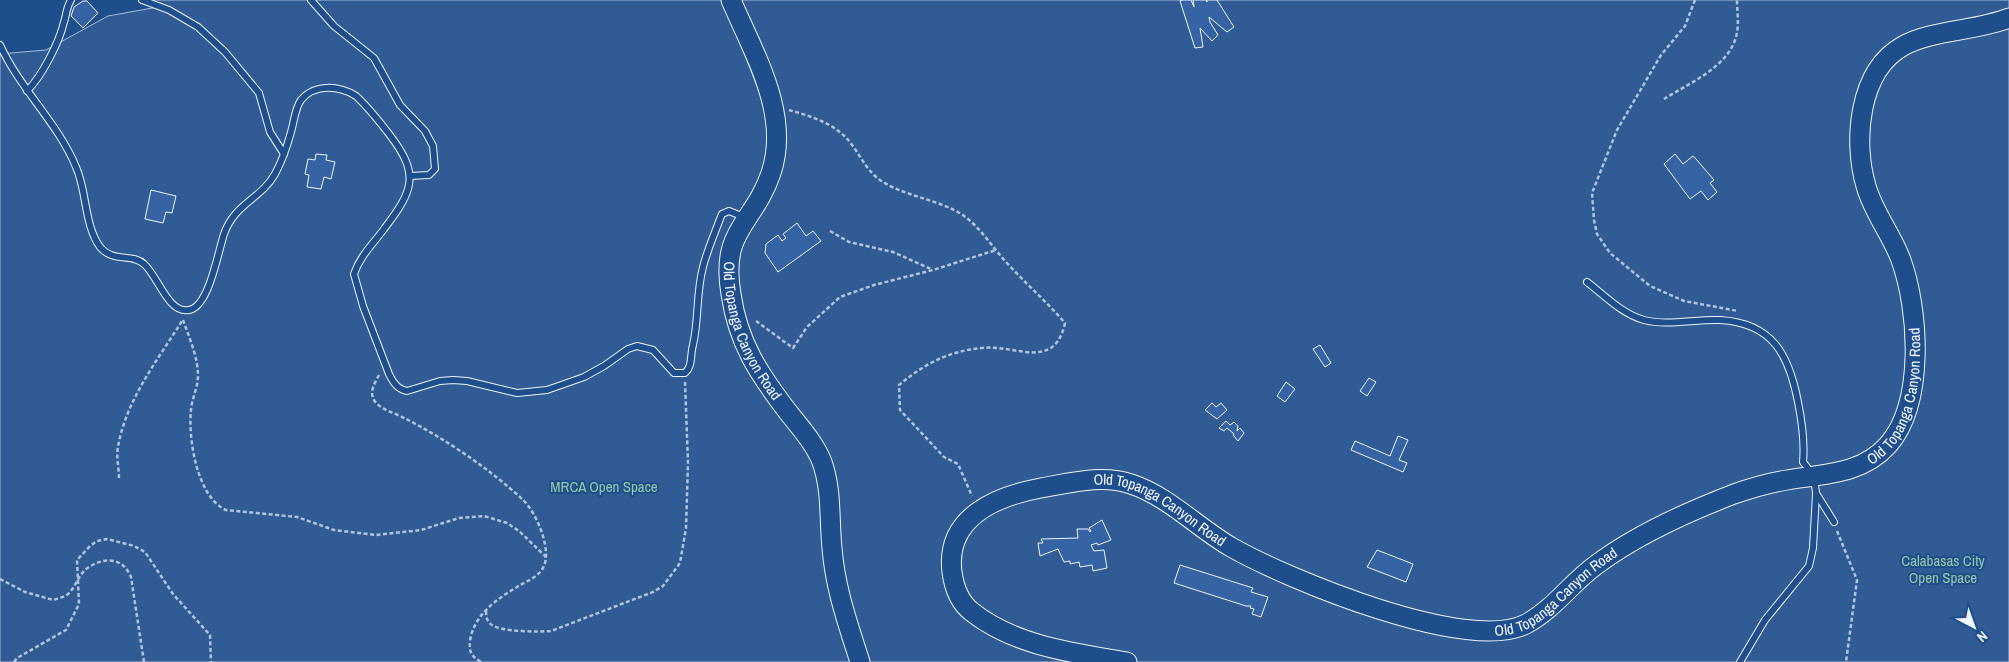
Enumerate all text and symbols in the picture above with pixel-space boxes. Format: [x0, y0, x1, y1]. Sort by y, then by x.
street label: Old Topanga Canyon Road [719, 261, 787, 404]
street label: Old Topanga Canyon Road [1862, 327, 1925, 469]
street label: Old Topanga Canyon Road [1093, 468, 1230, 551]
park label: MRCA Open Space [550, 476, 658, 497]
street label: Old Topanga Canyon Road [1494, 542, 1621, 641]
park label: Calabasas City Open Space [1901, 550, 1986, 588]
north arrow [1949, 602, 1999, 652]
text: N [1973, 627, 1992, 646]

